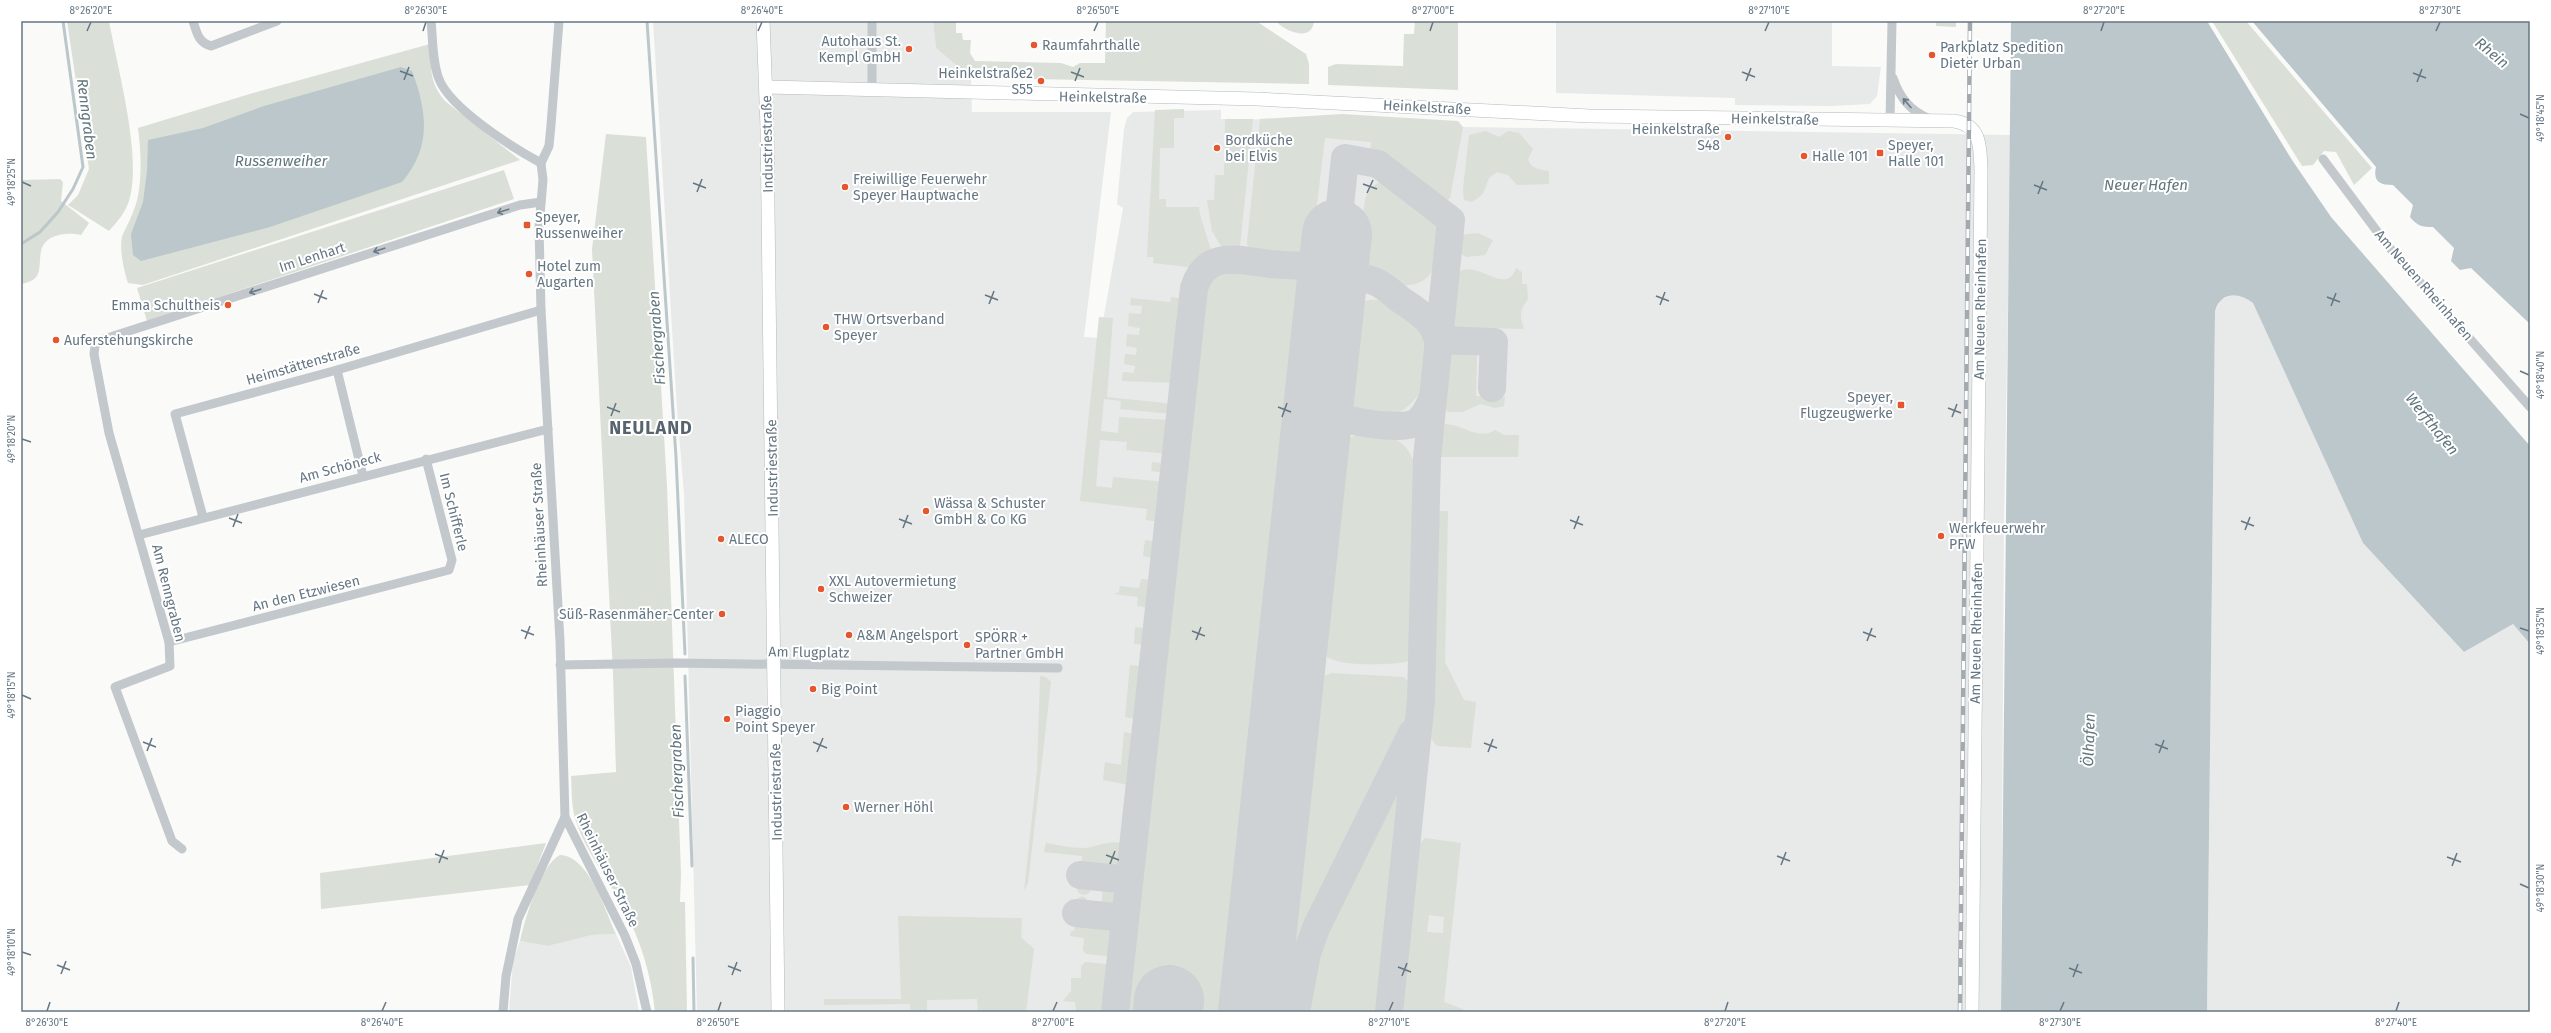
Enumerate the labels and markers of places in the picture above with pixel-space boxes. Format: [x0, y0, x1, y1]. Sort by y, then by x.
place label: Autohaus St. Kempl GmbH [819, 33, 901, 66]
place label: Raumfahrthalle [1042, 37, 1140, 54]
place label: Parkplatz Spedition Dieter Urban [1940, 39, 2064, 72]
marker: Raumfahrthalle [1029, 40, 1039, 50]
marker: Autohaus St. Kempl GmbH [904, 44, 914, 54]
marker: Parkplatz Spedition Dieter Urban [1927, 50, 1937, 60]
place label: Heinkelstraße2 S55 [938, 65, 1033, 98]
marker: Heinkelstraße2 S55 [1036, 76, 1046, 86]
place label: Heinkelstraße S48 [1632, 121, 1720, 154]
place label: Bordküche bei Elvis [1225, 132, 1293, 165]
marker: Heinkelstraße S48 [1723, 132, 1733, 142]
place label: Speyer, Halle 101 [1888, 137, 1944, 170]
marker: Bordküche bei Elvis [1212, 143, 1222, 153]
place label: Halle 101 [1812, 148, 1868, 165]
marker: Speyer, Halle 101 [1875, 148, 1885, 158]
marker: Halle 101 [1799, 151, 1809, 161]
place label: Freiwillige Feuerwehr Speyer Hauptwache [853, 171, 988, 204]
marker: Freiwillige Feuerwehr Speyer Hauptwache [840, 182, 850, 192]
place label: Speyer, Russenweiher [535, 209, 624, 242]
marker: Speyer, Russenweiher [522, 220, 532, 230]
place label: Hotel zum Augarten [537, 258, 601, 291]
marker: Hotel zum Augarten [524, 269, 534, 279]
place label: Emma Schultheis [111, 297, 220, 314]
marker: Emma Schultheis [223, 300, 233, 310]
place label: THW Ortsverband Speyer [834, 311, 945, 344]
marker: THW Ortsverband Speyer [821, 322, 831, 332]
place label: Auferstehungskirche [64, 332, 193, 349]
marker: Auferstehungskirche [51, 335, 61, 345]
place label: Speyer, Flugzeugwerke [1800, 389, 1893, 422]
marker: Speyer, Flugzeugwerke [1896, 400, 1906, 410]
place label: Wässa & Schuster GmbH & Co KG [934, 495, 1046, 528]
marker: Wässa & Schuster GmbH & Co KG [921, 506, 931, 516]
place label: Werkfeuerwehr PFW [1949, 520, 2046, 553]
place label: ALECO [729, 531, 769, 548]
marker: Werkfeuerwehr PFW [1936, 531, 1946, 541]
marker: ALECO [716, 534, 726, 544]
place label: XXL Autovermietung Schweizer [829, 573, 957, 606]
marker: XXL Autovermietung Schweizer [816, 584, 826, 594]
place label: Süß-Rasenmäher-Center [559, 606, 715, 623]
marker: Süß-Rasenmäher-Center [717, 609, 727, 619]
place label: A&M Angelsport [857, 627, 959, 644]
place label: SPÖRR + Partner GmbH [975, 628, 1064, 662]
marker: A&M Angelsport [844, 630, 854, 640]
marker: SPÖRR + Partner GmbH [962, 640, 972, 650]
place label: Big Point [821, 681, 878, 698]
marker: Big Point [808, 684, 818, 694]
place label: Piaggio Point Speyer [735, 703, 816, 736]
marker: Piaggio Point Speyer [722, 714, 732, 724]
place label: Werner Höhl [854, 799, 933, 816]
marker: Werner Höhl [841, 802, 851, 812]

